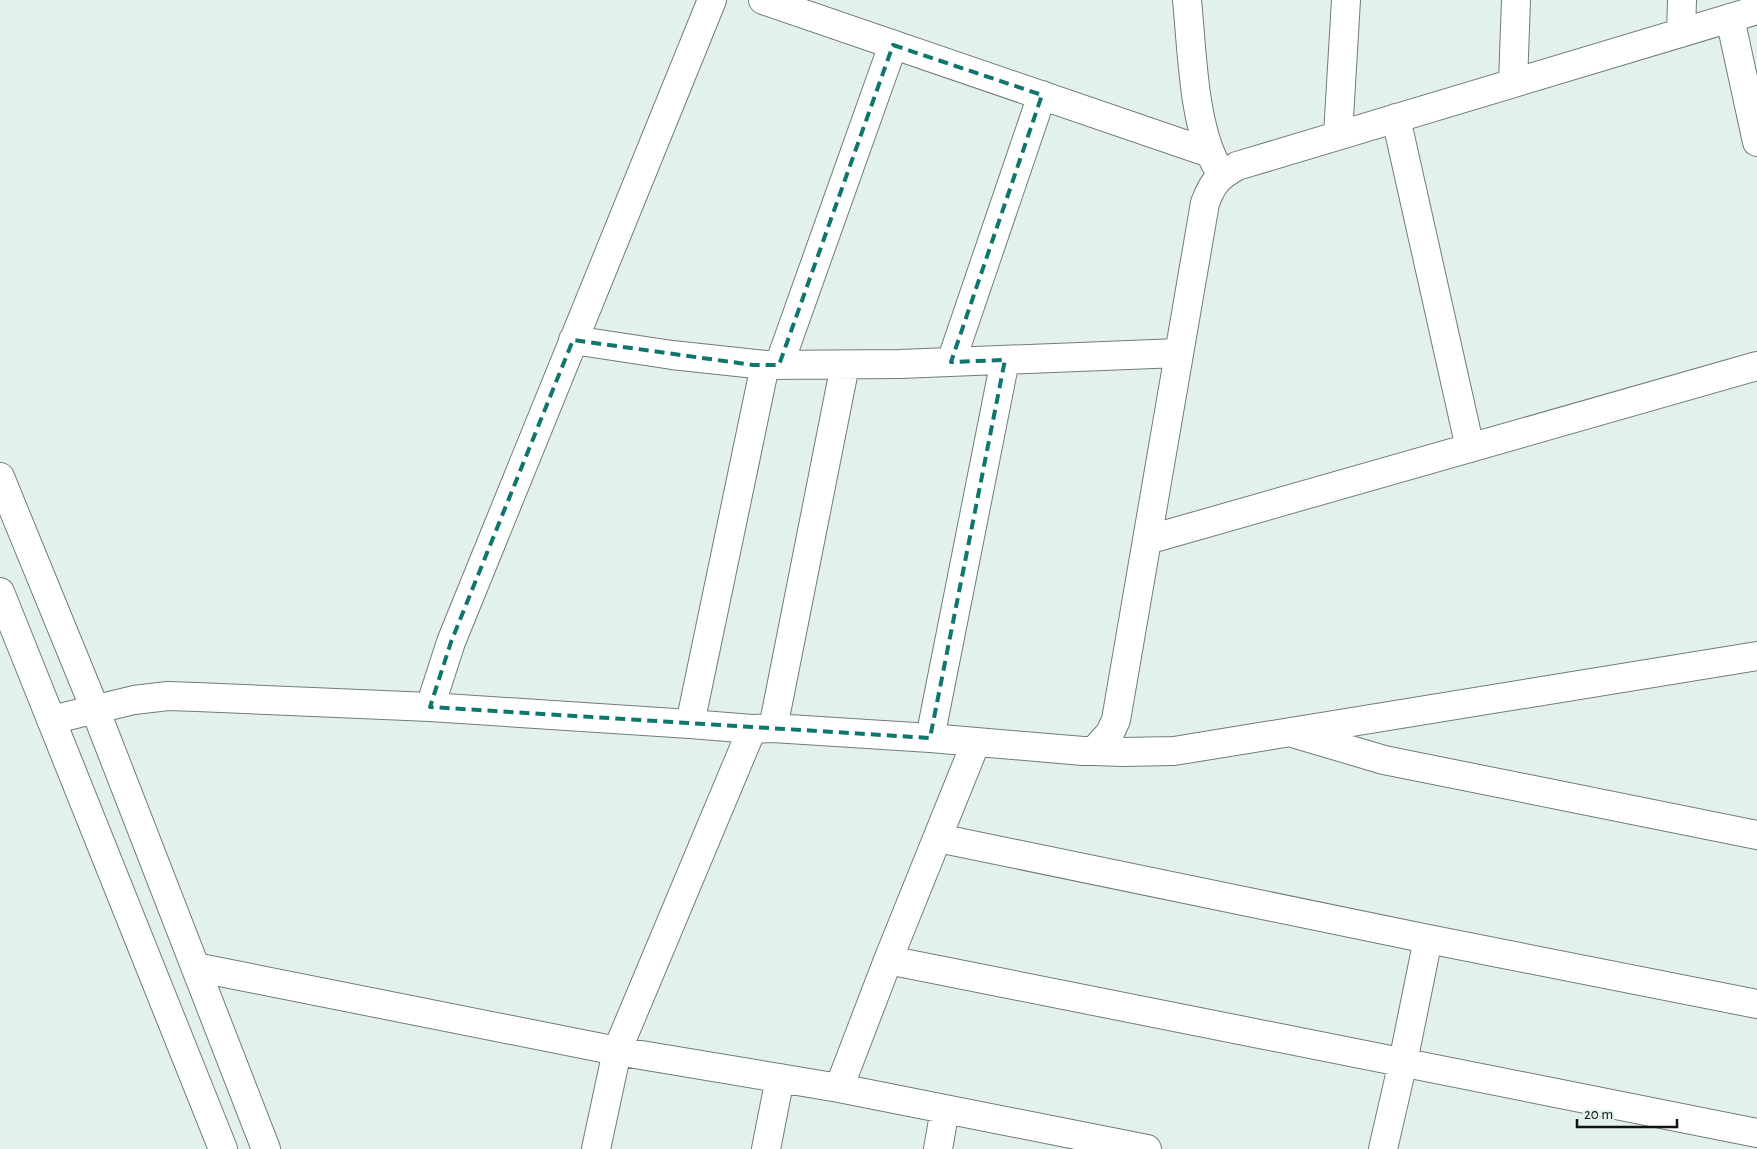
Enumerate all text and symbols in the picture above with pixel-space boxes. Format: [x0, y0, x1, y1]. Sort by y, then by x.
scale bar [1577, 1096, 1677, 1128]
text: 20 m [1584, 1107, 1613, 1122]

